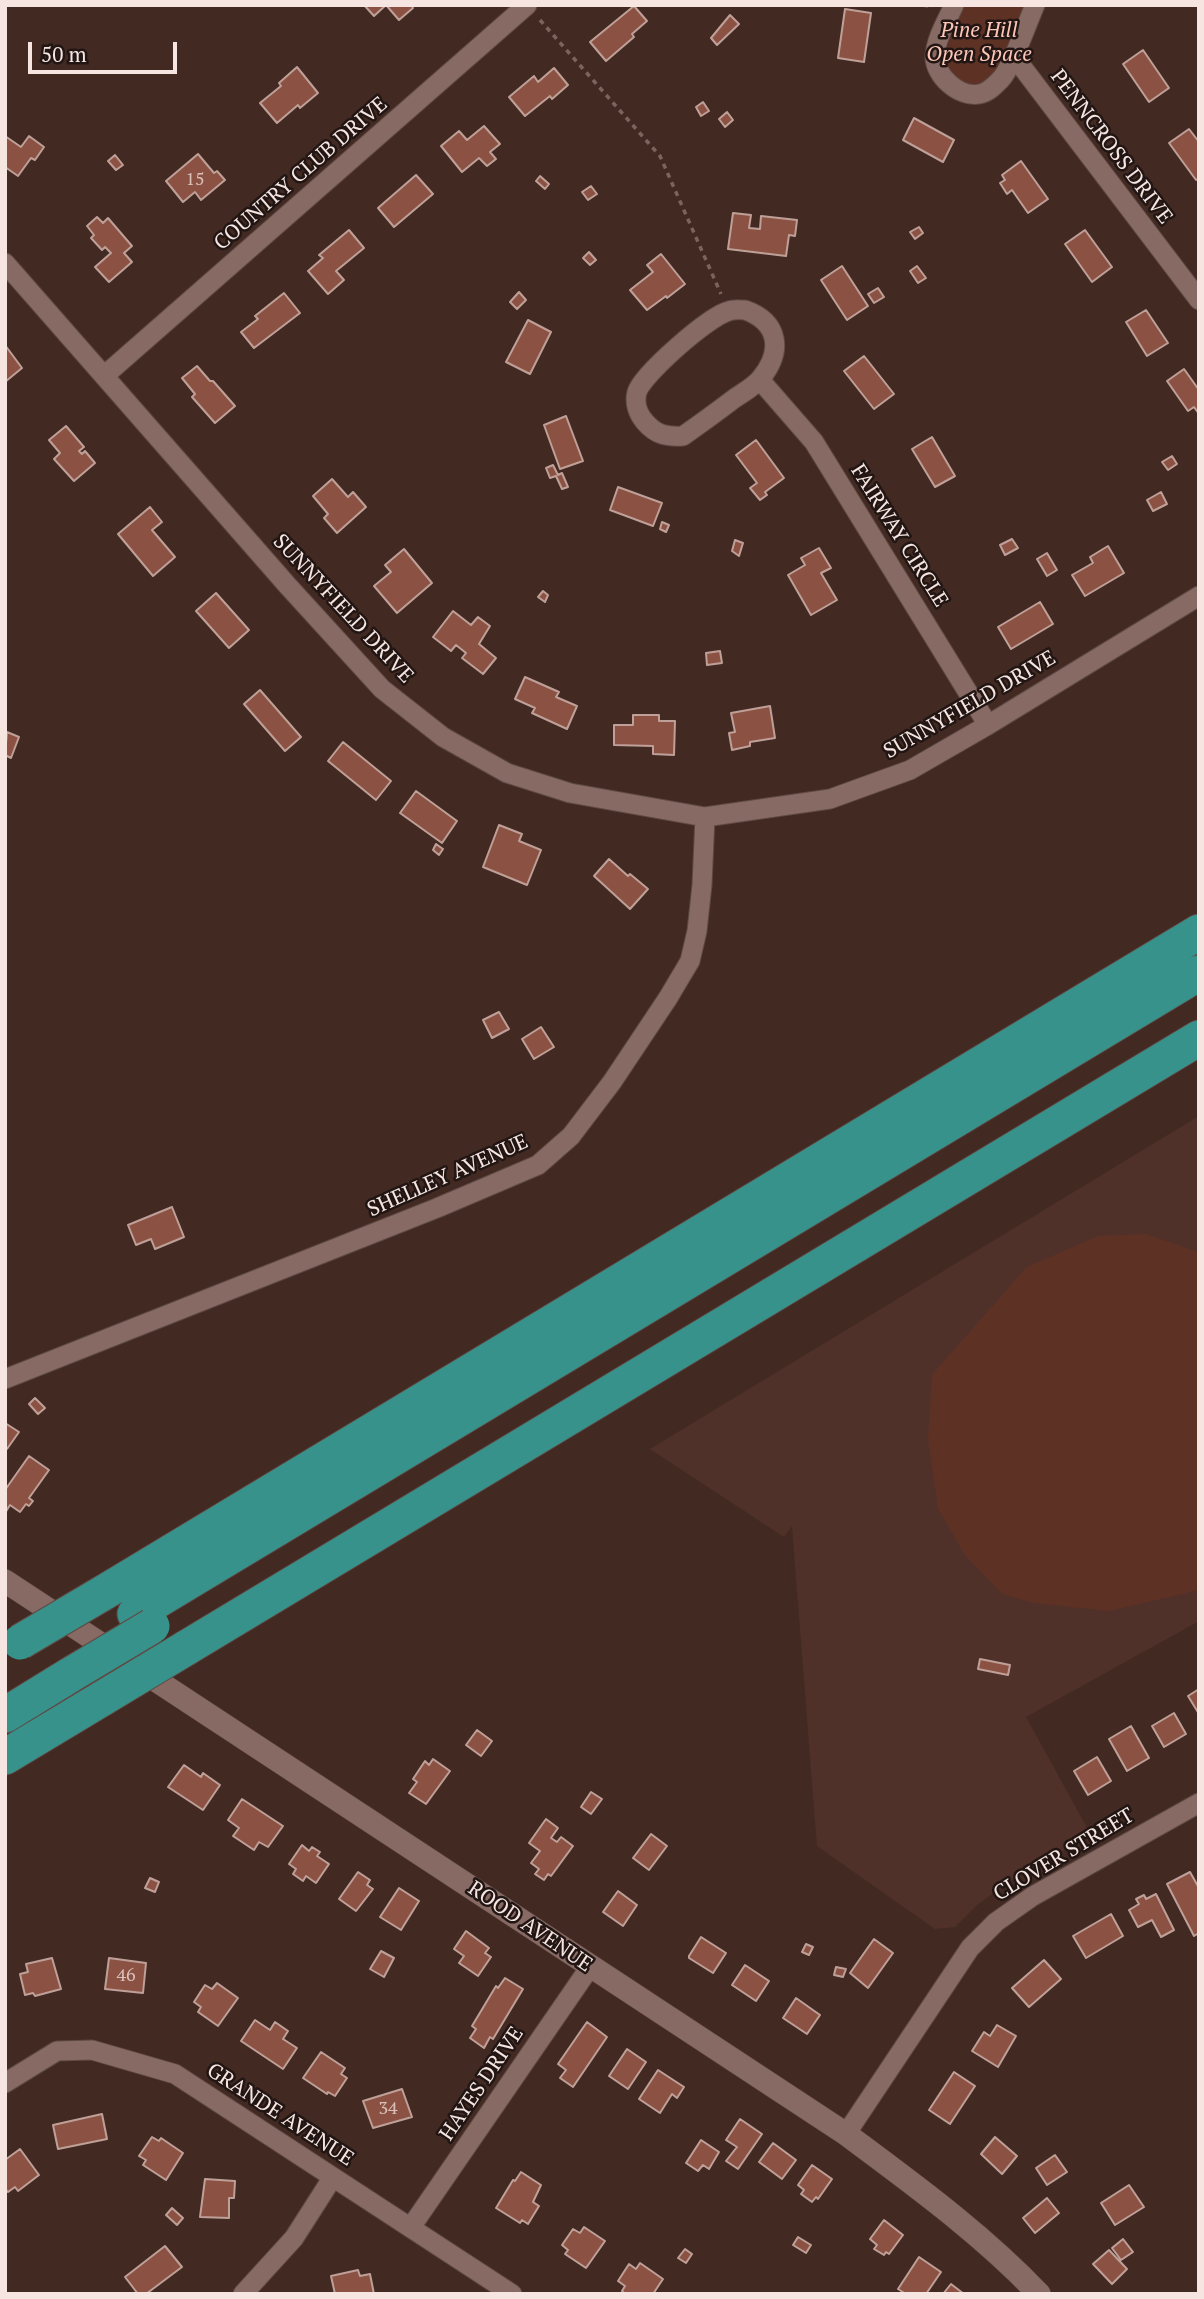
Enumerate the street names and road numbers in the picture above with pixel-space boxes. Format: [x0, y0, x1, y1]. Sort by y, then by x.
street label: PENNCROSS DRIVE [1045, 65, 1177, 229]
street label: COUNTRY CLUB DRIVE [209, 92, 393, 256]
street label: FAIRWAY CIRCLE [845, 460, 953, 612]
street label: SUNNYFIELD DRIVE [267, 529, 419, 689]
street label: SUNNYFIELD DRIVE [880, 645, 1060, 765]
street label: SHELLEY AVENUE [364, 1129, 532, 1223]
street label: CLOVER STREET [989, 1803, 1139, 1907]
street label: ROOD AVENUE [463, 1876, 597, 1978]
street label: HAYES DRIVE [435, 2022, 529, 2146]
street label: GRANDE AVENUE [202, 2058, 358, 2172]

